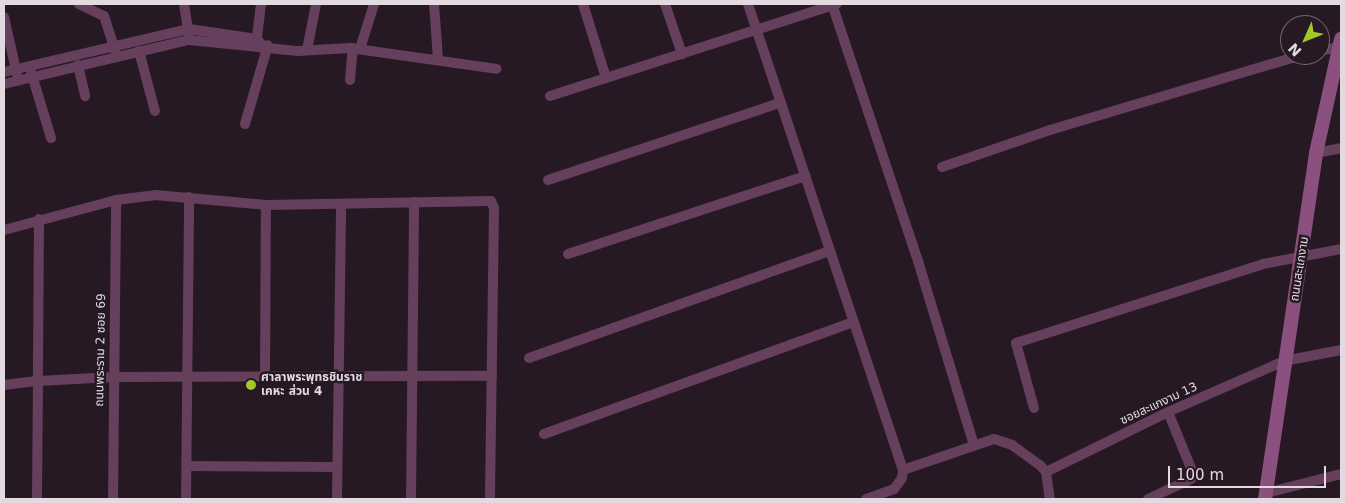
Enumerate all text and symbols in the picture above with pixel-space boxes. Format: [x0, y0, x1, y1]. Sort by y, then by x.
north arrow [1280, 15, 1330, 65]
text: N [1285, 40, 1305, 59]
street label: ถนนสะแกงาม [1288, 235, 1312, 303]
street label: ถนนพระราม 2 ซอย 69 [93, 293, 109, 407]
place label: ศาลาพระพุทธชินราช เคหะ ส่วน 4 [261, 371, 362, 399]
marker: ศาลาพระพุทธชินราช เคหะ ส่วน 4 [245, 379, 257, 391]
street label: ซอยสะแกงาม 13 [1118, 380, 1200, 428]
scale bar [1170, 456, 1328, 488]
text: 100 m [1176, 466, 1224, 484]

